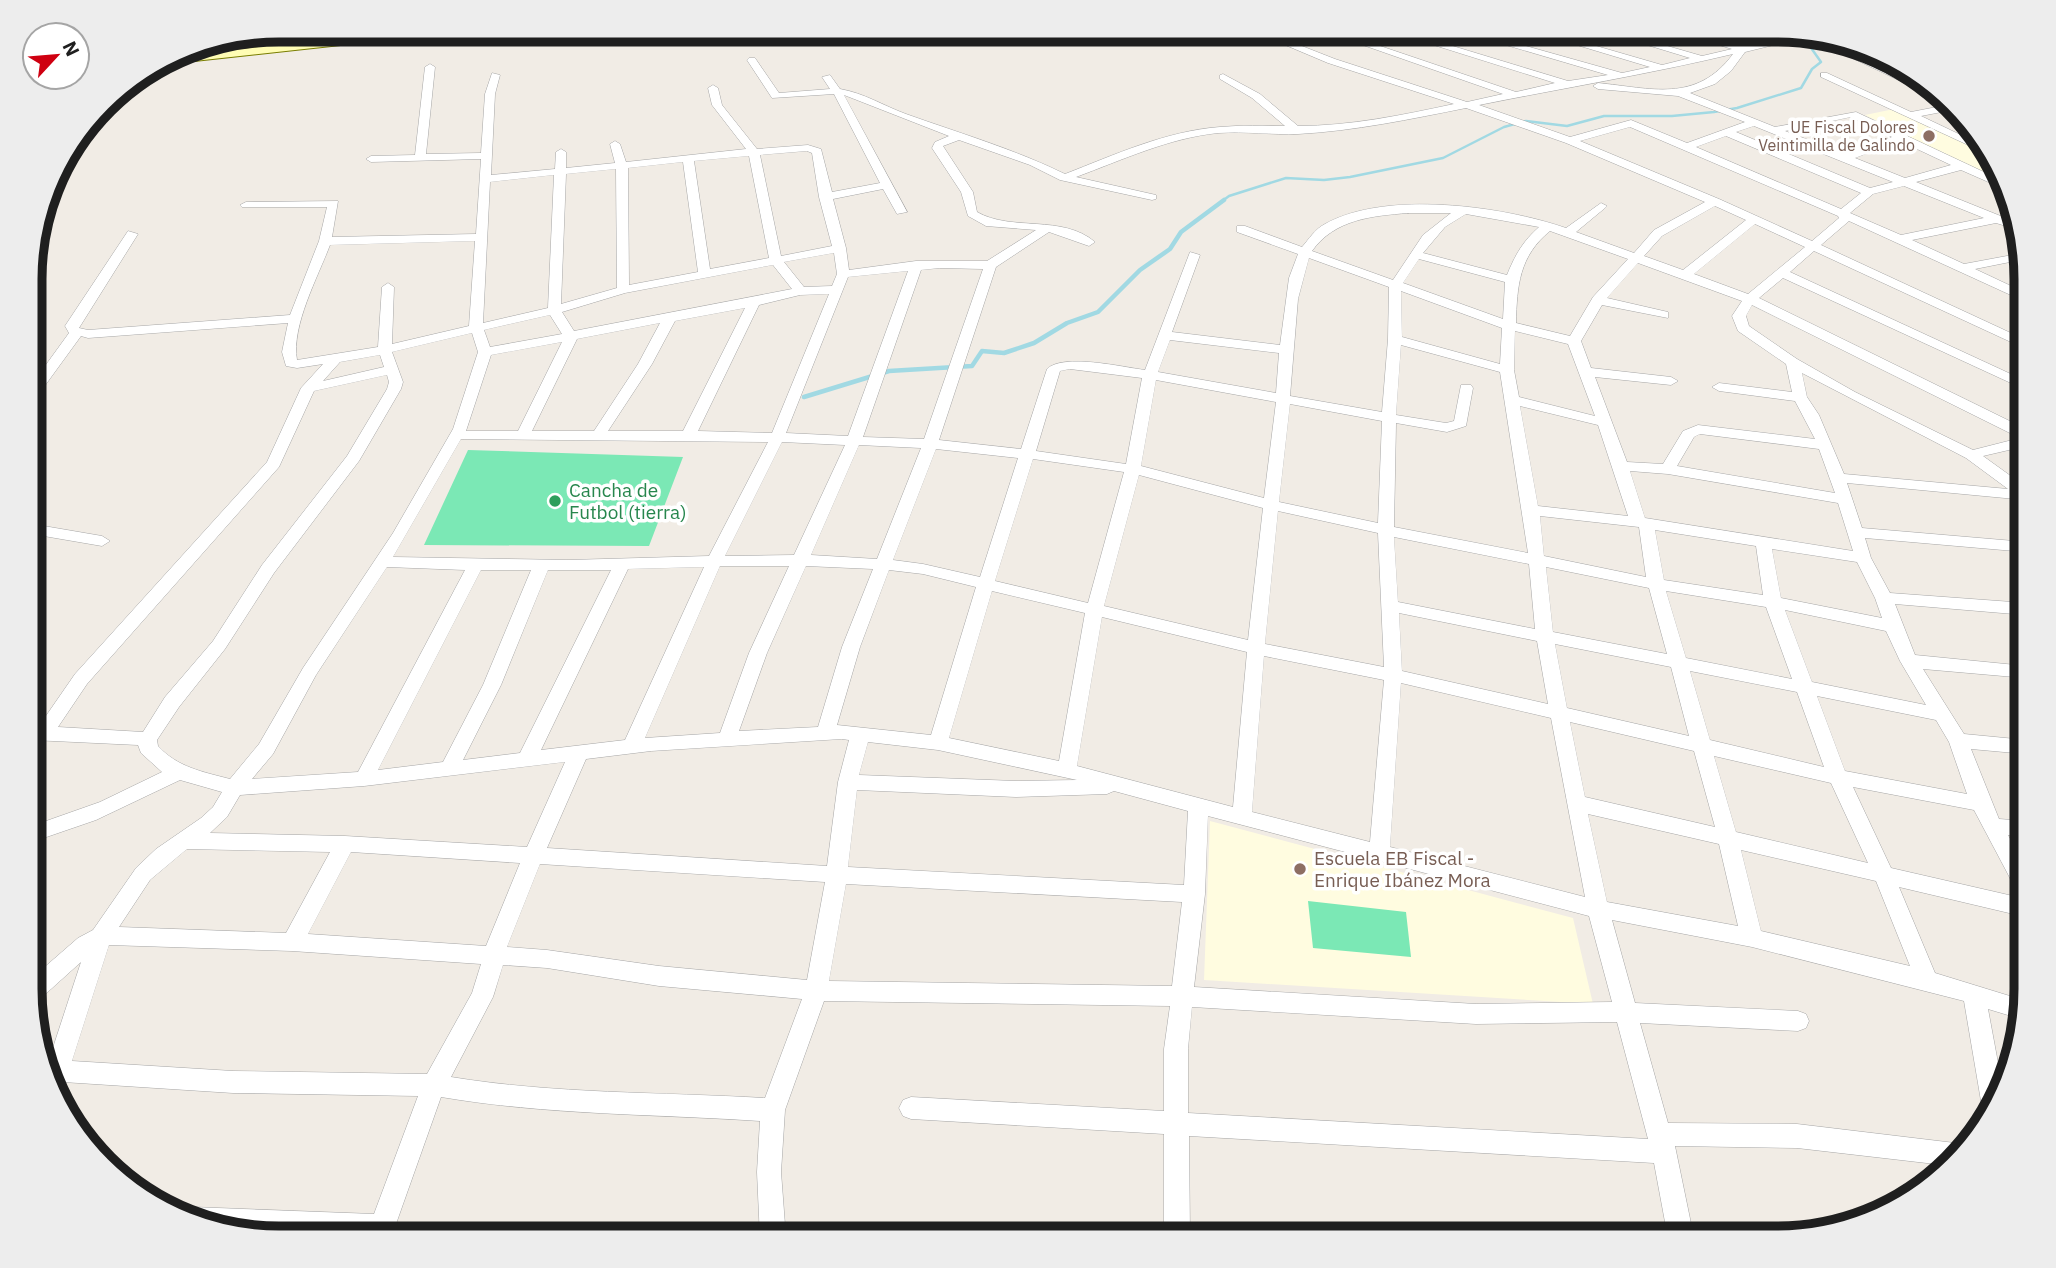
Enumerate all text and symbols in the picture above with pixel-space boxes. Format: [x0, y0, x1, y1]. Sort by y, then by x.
north arrow [21, 21, 91, 91]
text: N [57, 37, 85, 60]
place label: UE Fiscal Dolores Veintimilla de Galindo [1758, 117, 1915, 155]
marker: UE Fiscal Dolores Veintimilla de Galindo [1921, 128, 1937, 144]
place label: Cancha de Futbol (tierra) [569, 478, 687, 524]
marker: Cancha de Futbol (tierra) [547, 493, 563, 509]
place label: Escuela EB Fiscal - Enrique Ibánez Mora [1314, 846, 1491, 892]
marker: Escuela EB Fiscal - Enrique Ibánez Mora [1292, 861, 1308, 877]

